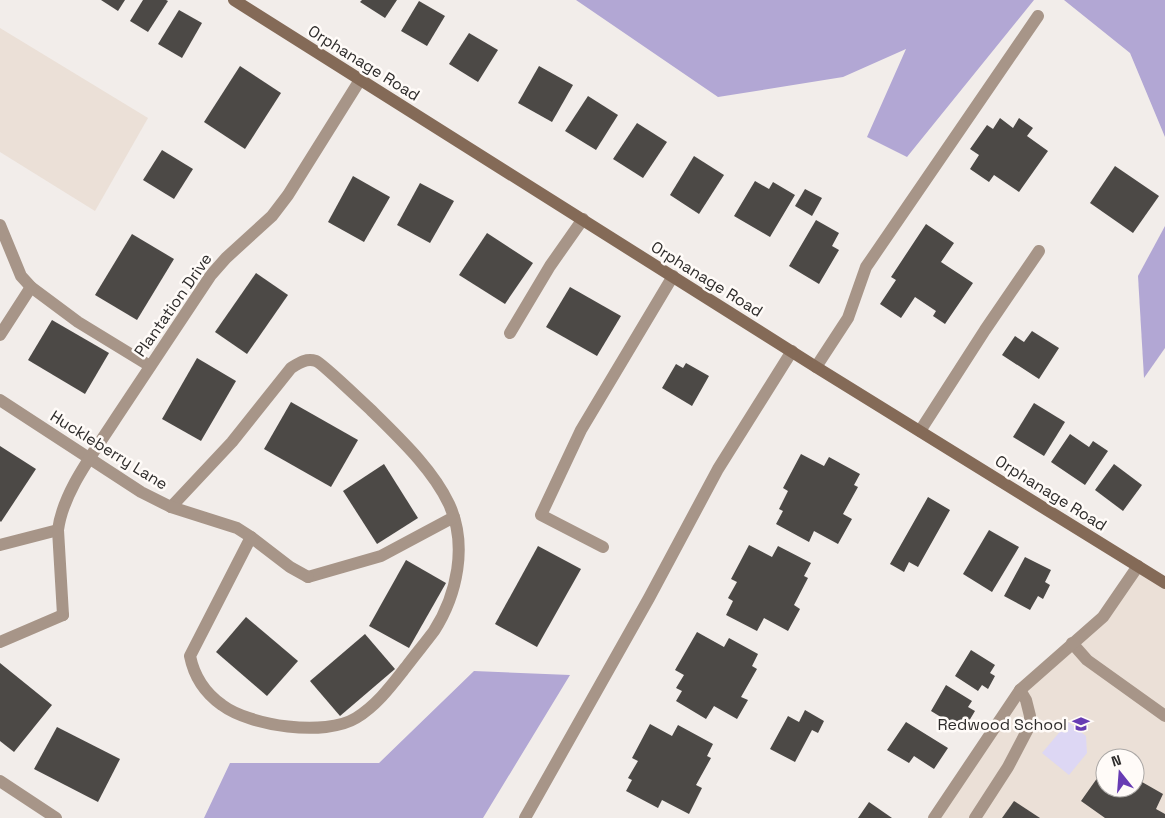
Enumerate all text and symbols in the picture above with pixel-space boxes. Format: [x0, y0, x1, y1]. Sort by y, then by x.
street label: Orphanage Road [304, 20, 424, 106]
street label: Orphanage Road [647, 236, 767, 322]
street label: Plantation Drive [129, 249, 217, 361]
street label: Huckleberry Lane [46, 405, 172, 495]
street label: Orphanage Road [991, 450, 1111, 536]
place label: Redwood School [937, 714, 1067, 735]
school or university icon: Redwood School [1071, 714, 1091, 734]
north arrow [1095, 748, 1145, 798]
text: N [1109, 751, 1123, 771]

